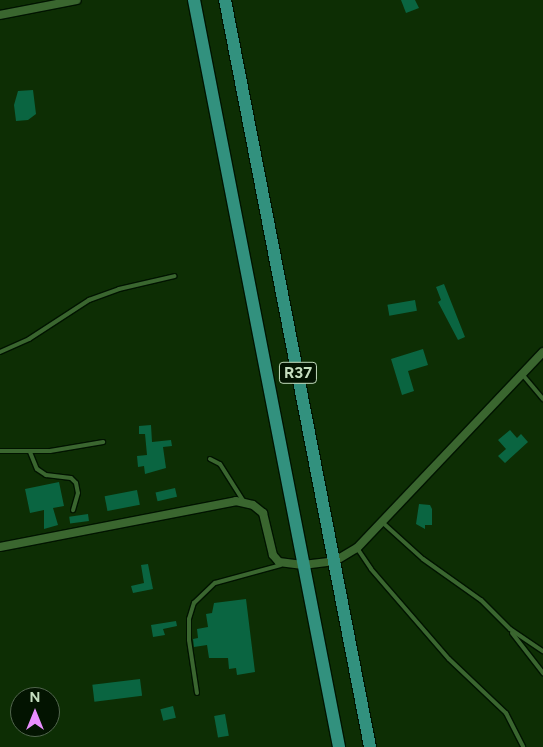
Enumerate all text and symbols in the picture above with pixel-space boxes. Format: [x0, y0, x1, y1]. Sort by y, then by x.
road number: R37 [278, 359, 318, 386]
north arrow [10, 687, 60, 737]
text: N [30, 689, 40, 706]

